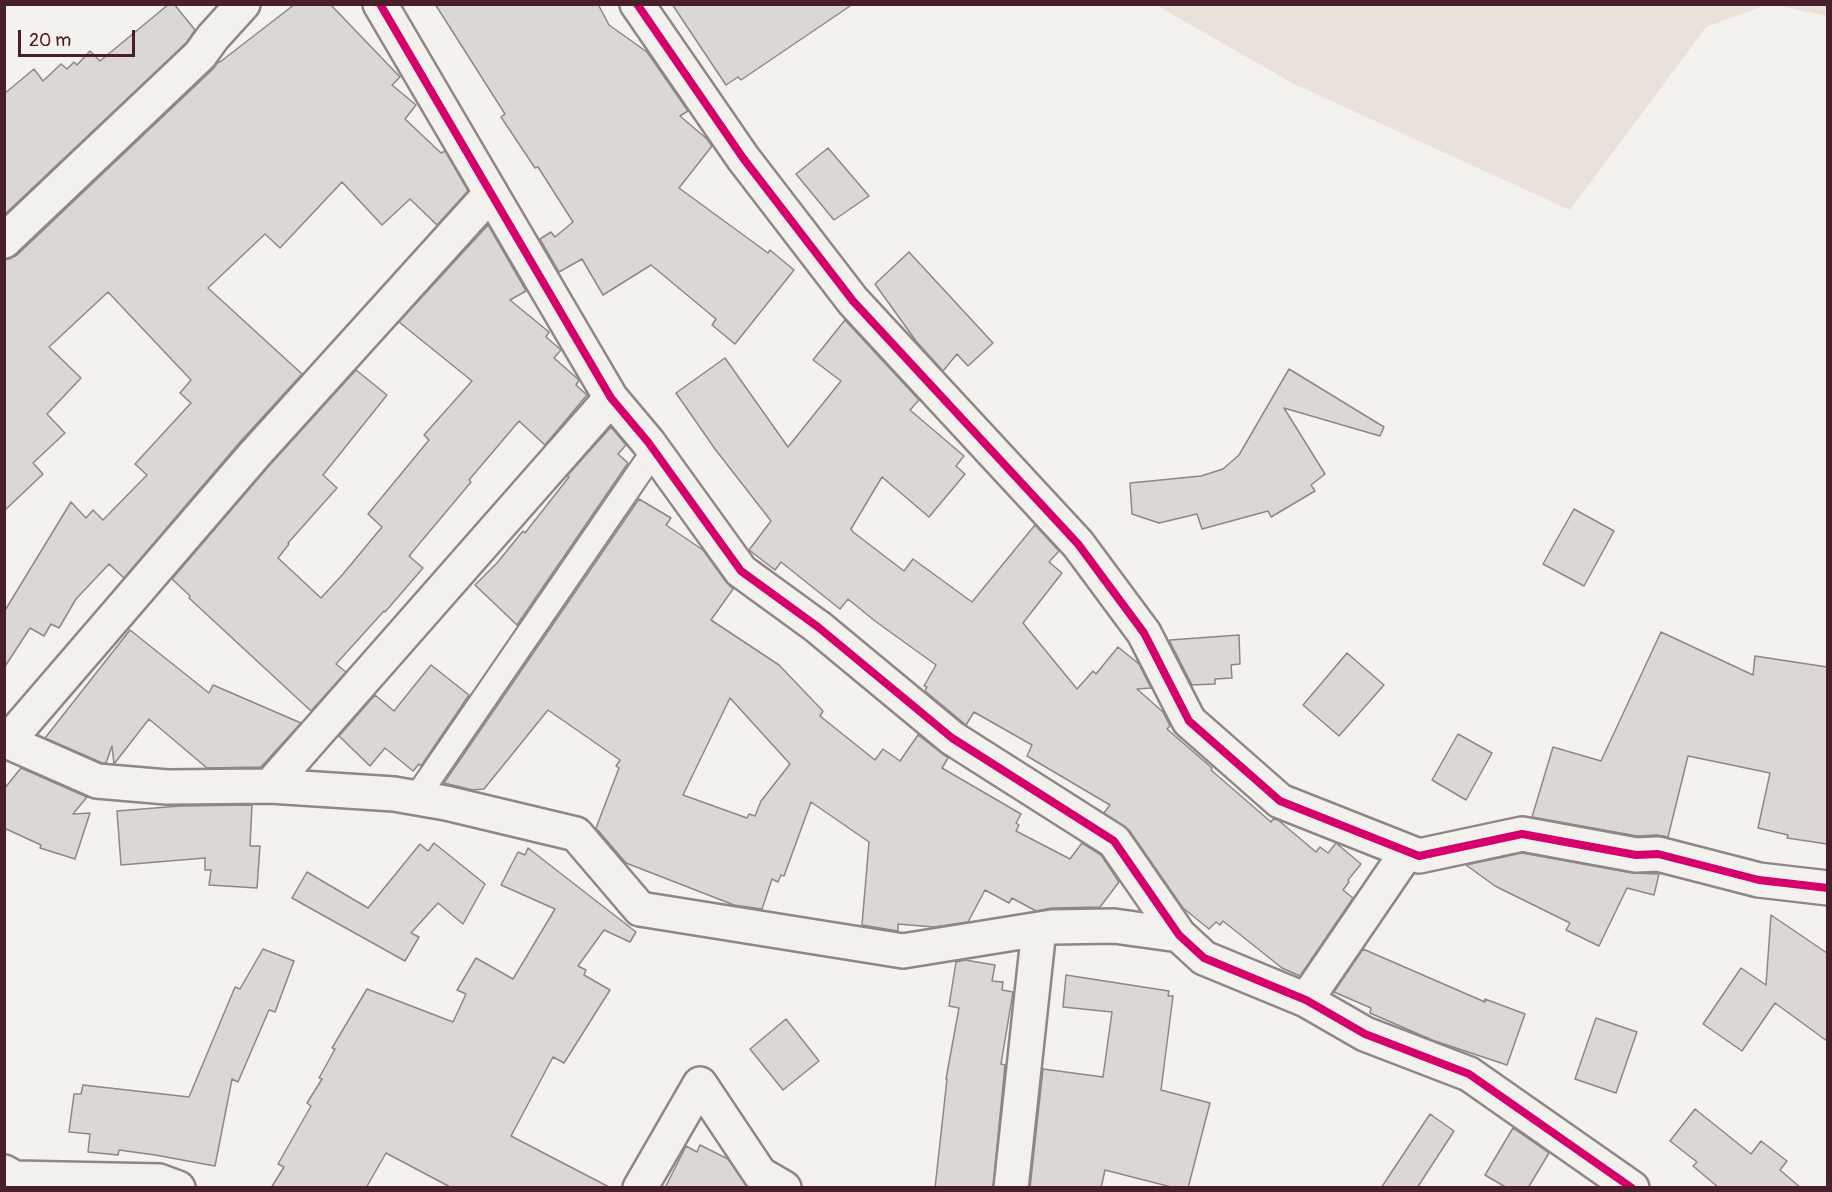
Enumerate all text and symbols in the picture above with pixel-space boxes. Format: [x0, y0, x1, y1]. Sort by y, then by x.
scale bar [21, 18, 138, 56]
text: 20 m [29, 29, 71, 52]

